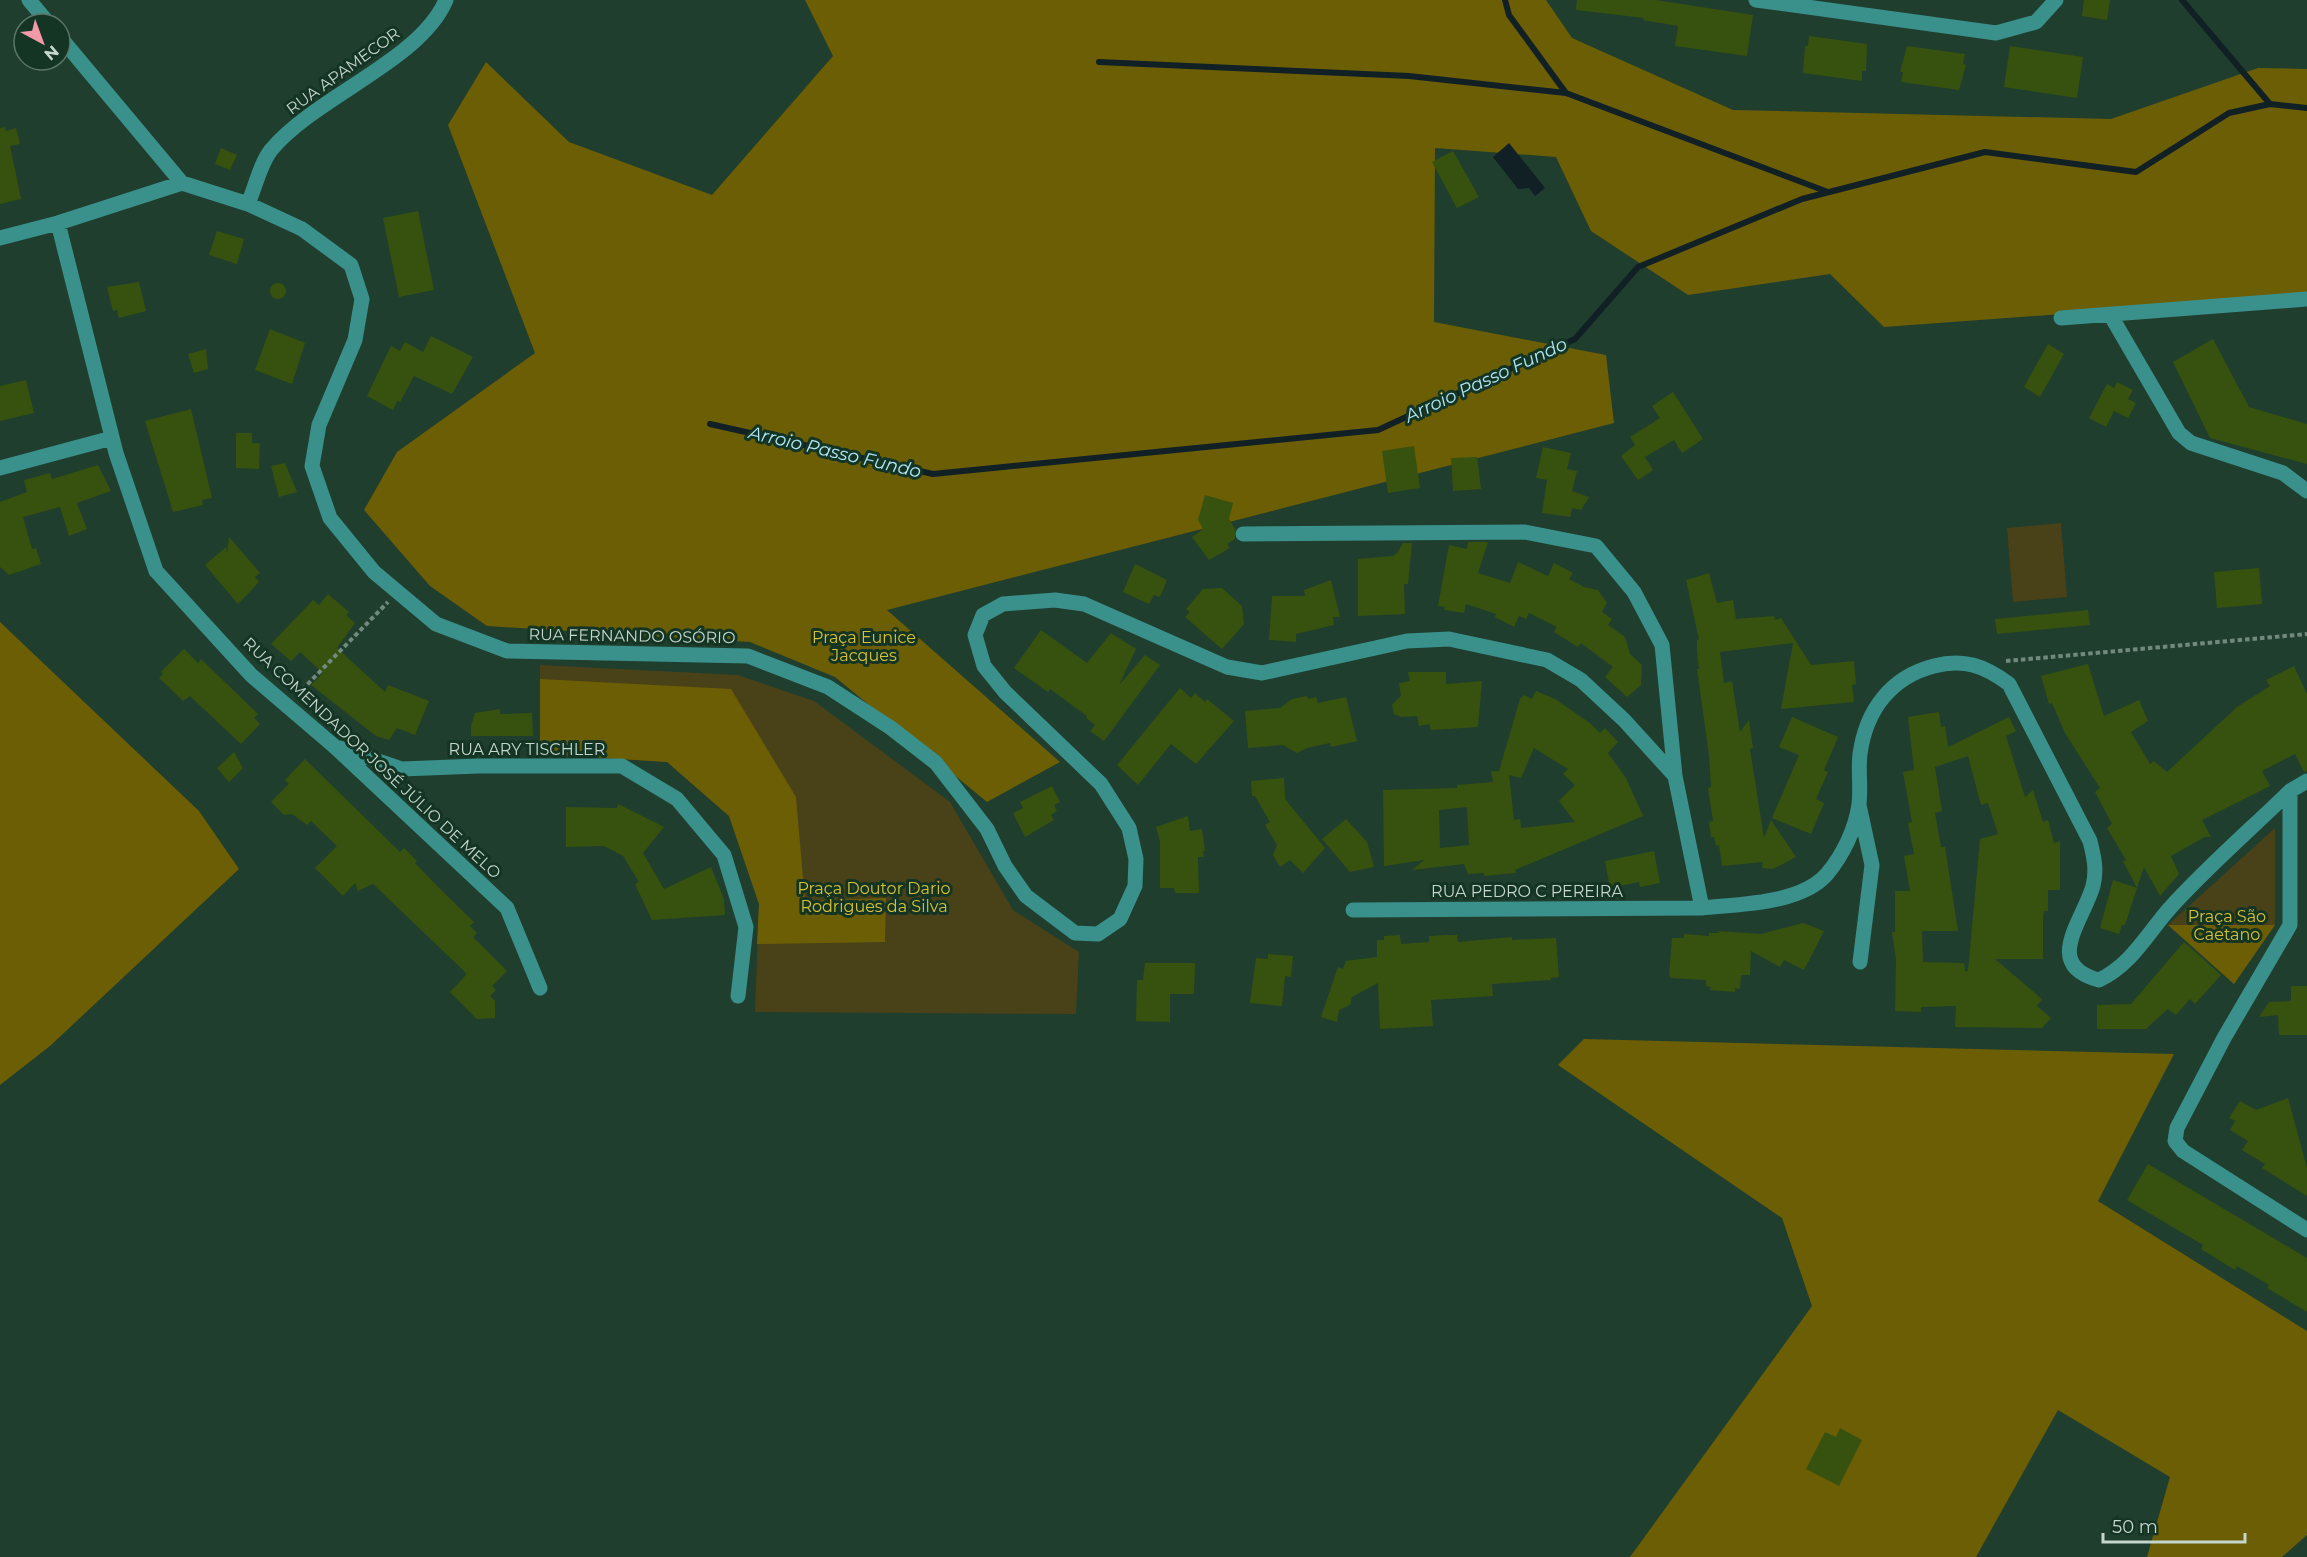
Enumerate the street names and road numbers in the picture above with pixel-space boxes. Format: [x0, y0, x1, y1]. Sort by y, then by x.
street label: RUA APAMECOR [283, 24, 403, 118]
street label: RUA FERNANDO OSÓRIO [528, 625, 736, 647]
street label: RUA COMENDADOR JOSÉ JÚLIO DE MELO [239, 633, 505, 883]
street label: RUA ARY TISCHLER [449, 740, 605, 759]
street label: RUA PEDRO C PEREIRA [1431, 882, 1623, 901]

